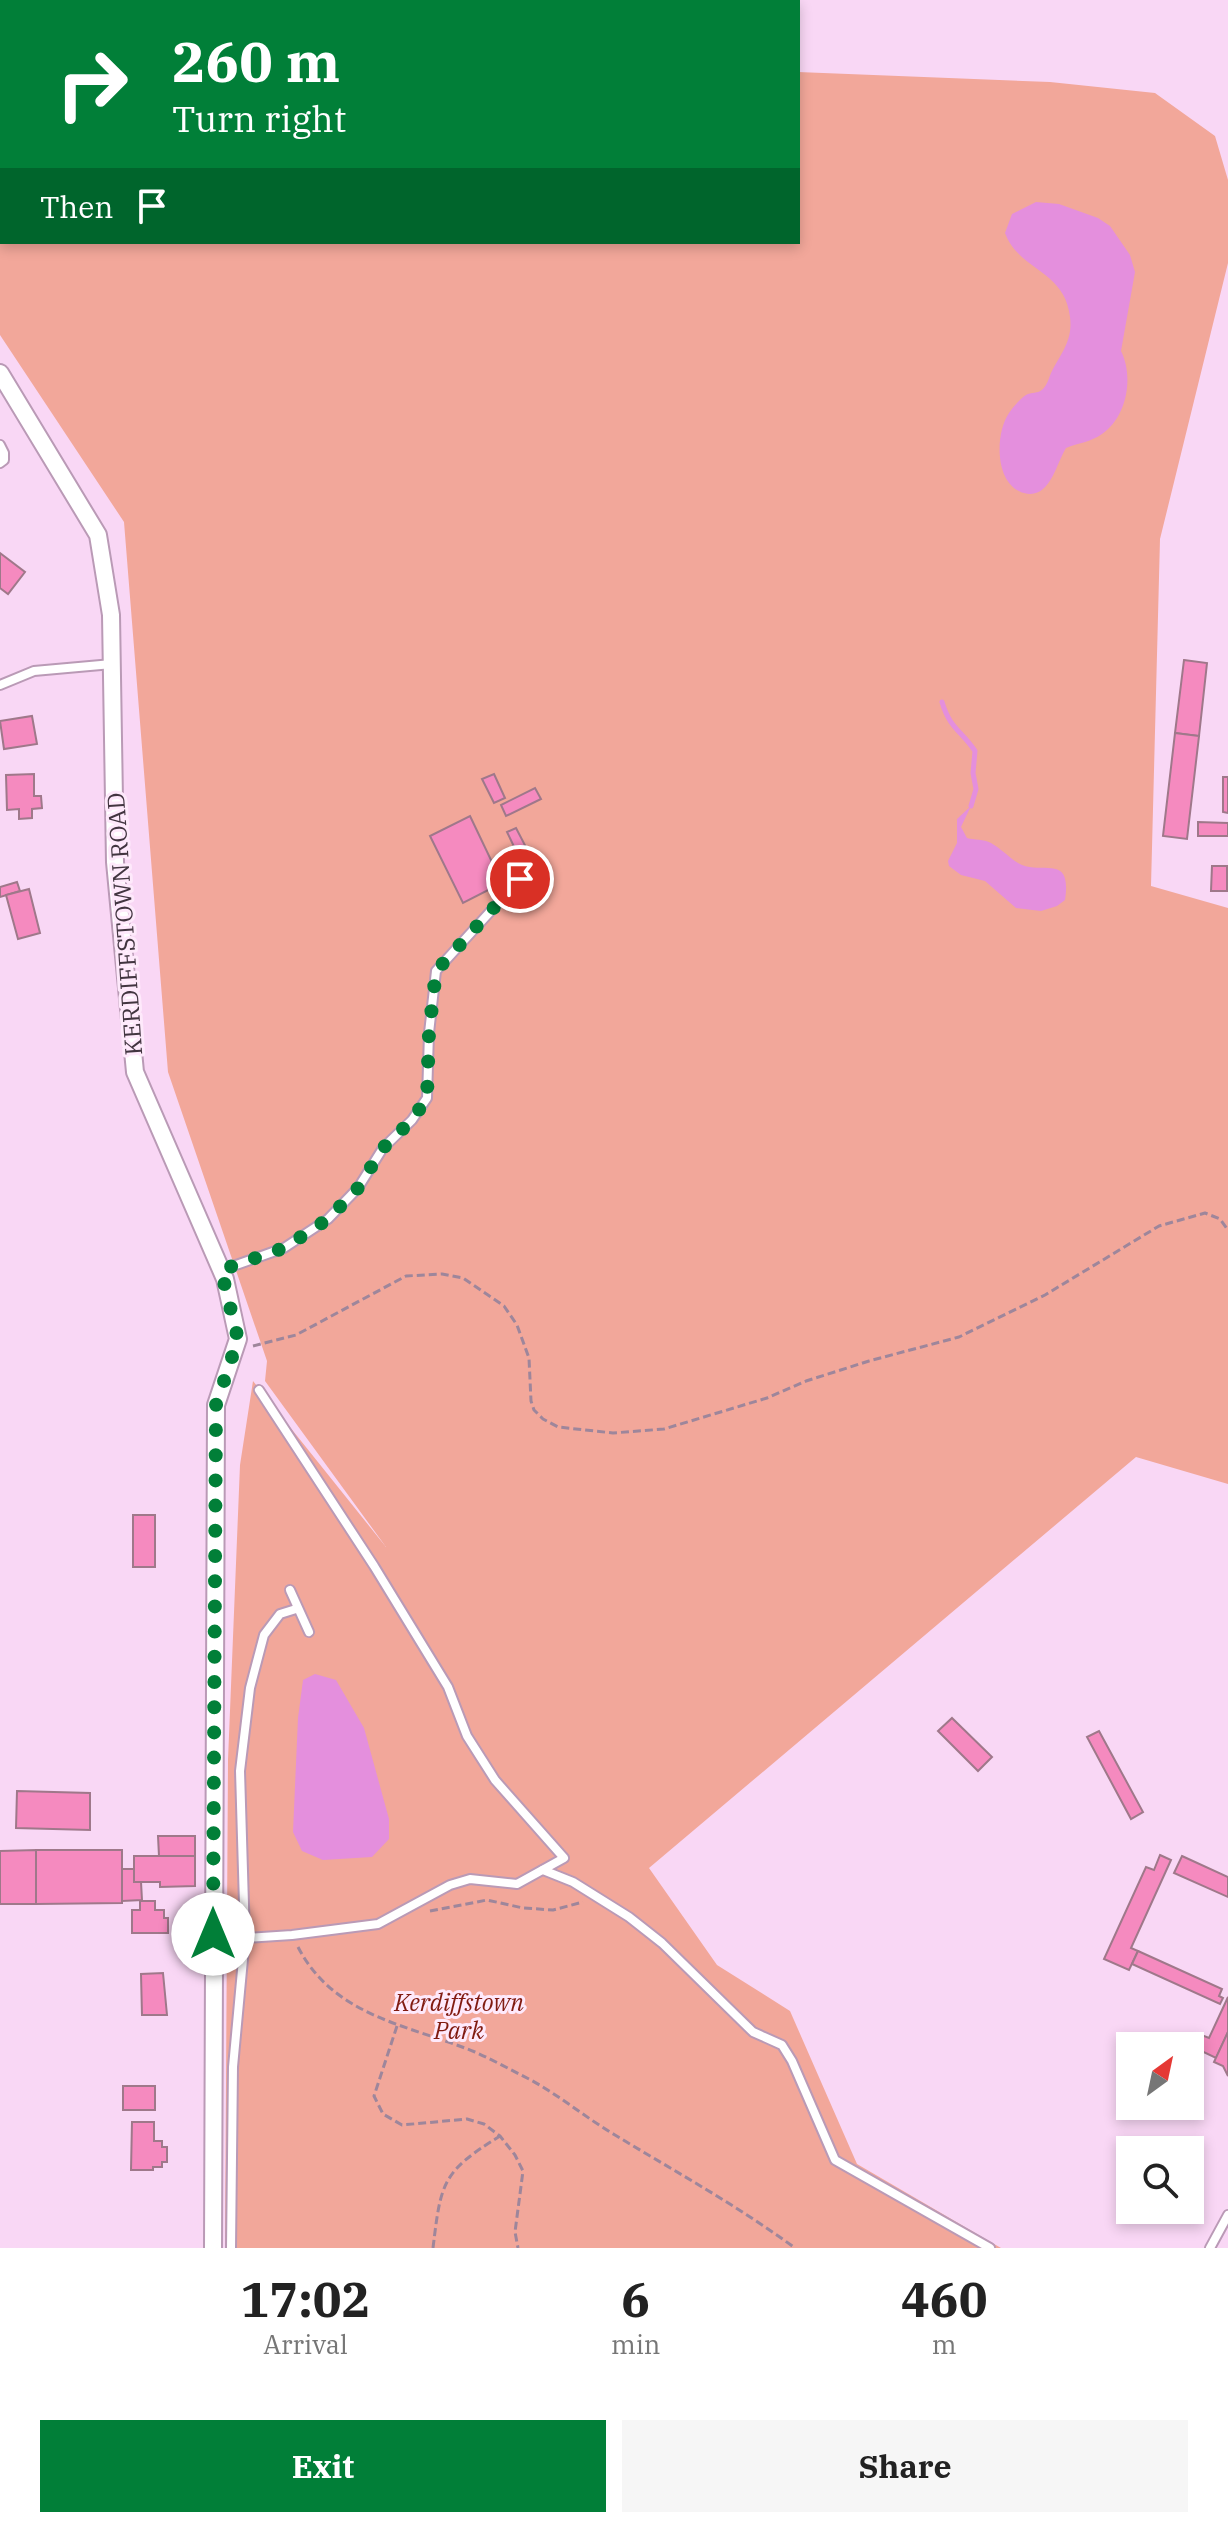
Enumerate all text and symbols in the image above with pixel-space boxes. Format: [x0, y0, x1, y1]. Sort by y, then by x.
text: 260 m [172, 25, 340, 97]
icon: right [40, 32, 144, 136]
text: Turn right [172, 95, 346, 142]
icon: arrive [130, 184, 174, 228]
text: Then [40, 187, 114, 226]
street label: KERDIFFSTOWN ROAD [99, 792, 149, 1056]
pin [486, 845, 554, 913]
icon: arrive [498, 857, 542, 901]
position arrow [171, 1892, 255, 1976]
park label: Kerdiffstown Park [393, 1986, 524, 2046]
north arrow [1116, 2032, 1204, 2120]
map controls [1116, 2032, 1204, 2224]
button: search [1116, 2136, 1204, 2224]
text: 17:02 [241, 2268, 370, 2330]
text: 6 [621, 2268, 650, 2330]
text: 460 [901, 2268, 987, 2330]
text: Arrival [263, 2327, 348, 2361]
text: min [611, 2327, 660, 2361]
text: m [932, 2327, 957, 2361]
button: Exit [40, 2420, 606, 2512]
button: Share [622, 2420, 1188, 2512]

